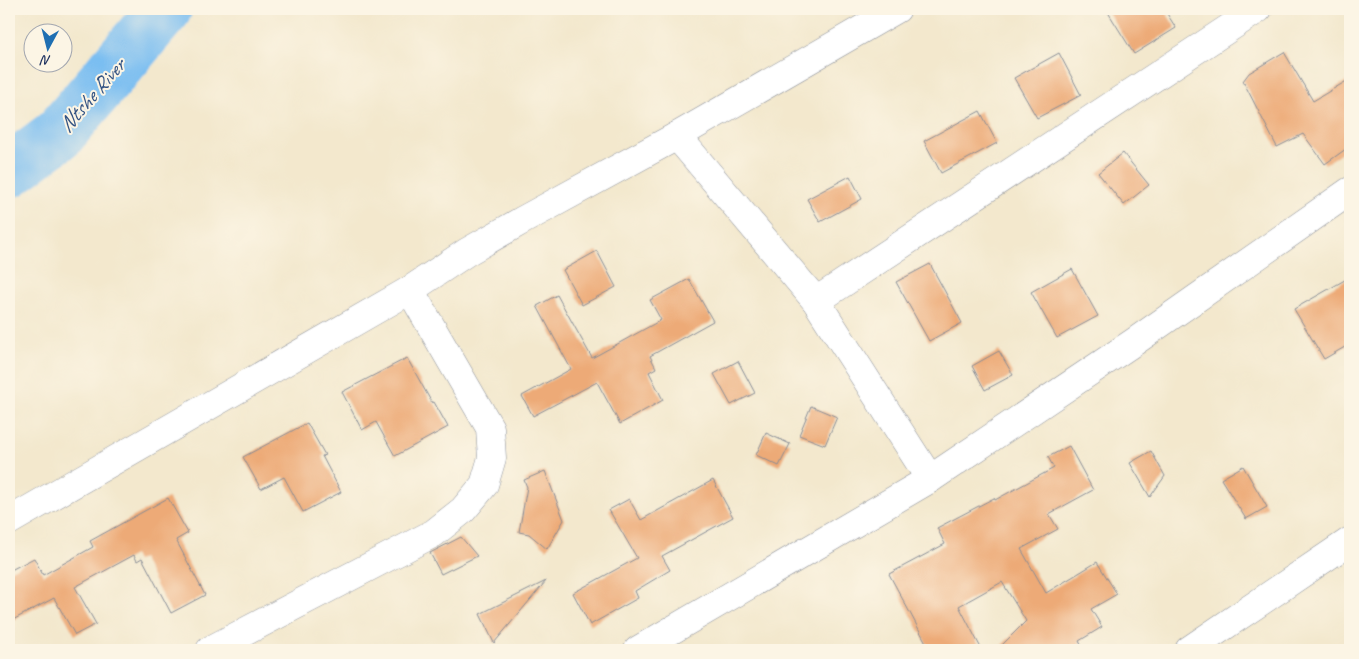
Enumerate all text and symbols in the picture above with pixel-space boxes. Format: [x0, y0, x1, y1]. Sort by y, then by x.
north arrow [22, 22, 72, 72]
text: N [39, 51, 52, 69]
water label: Ntshe River [52, 51, 133, 138]

